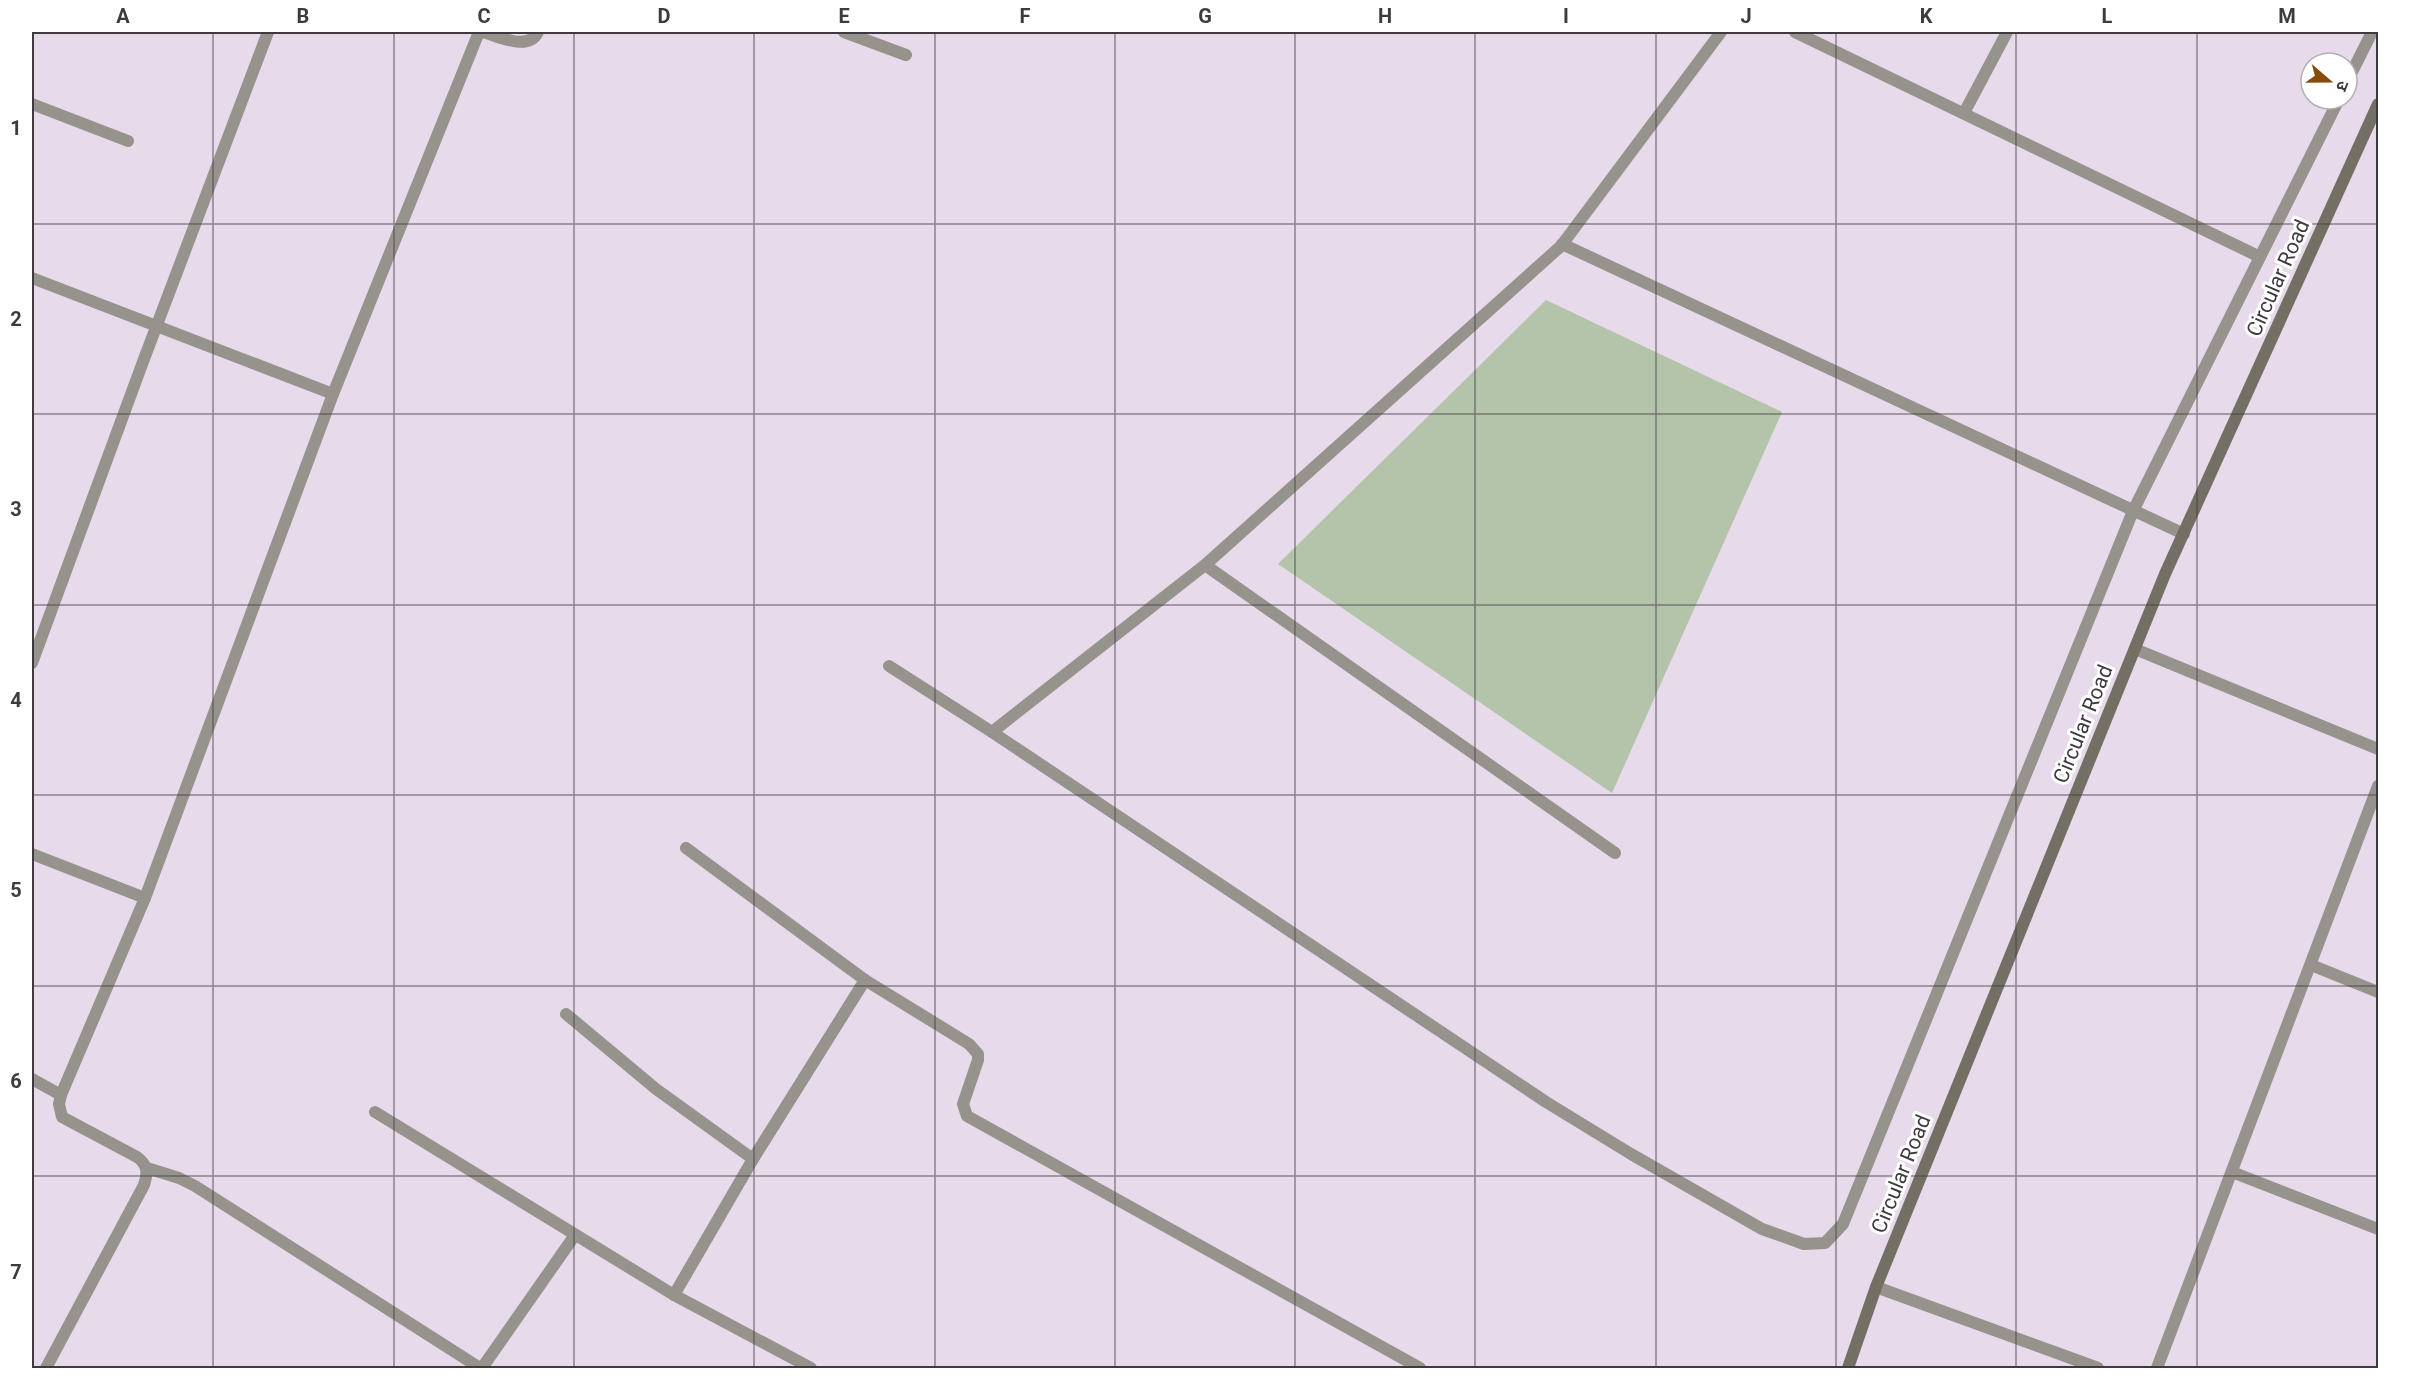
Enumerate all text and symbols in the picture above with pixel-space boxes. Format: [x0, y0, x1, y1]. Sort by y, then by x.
text: A [116, 4, 130, 28]
text: B [297, 4, 309, 28]
text: C [477, 4, 491, 28]
text: D [658, 4, 671, 28]
text: E [838, 4, 850, 28]
text: F [1020, 4, 1031, 28]
text: G [1198, 4, 1212, 28]
text: H [1378, 4, 1392, 28]
text: I [1563, 4, 1569, 28]
text: J [1740, 4, 1752, 28]
text: K [1920, 4, 1933, 28]
text: L [2102, 4, 2113, 28]
text: M [2278, 4, 2296, 28]
north arrow [2299, 51, 2359, 111]
text: उ [2332, 78, 2353, 94]
text: 1 [10, 116, 22, 140]
street label: Circular Road [2242, 216, 2314, 340]
text: 2 [10, 307, 22, 331]
text: 3 [10, 497, 22, 521]
street label: Circular Road [2048, 661, 2118, 787]
text: 4 [10, 688, 22, 712]
text: 5 [10, 878, 22, 902]
text: 6 [10, 1069, 22, 1093]
street label: Circular Road [1866, 1111, 1936, 1237]
text: 7 [10, 1260, 22, 1284]

